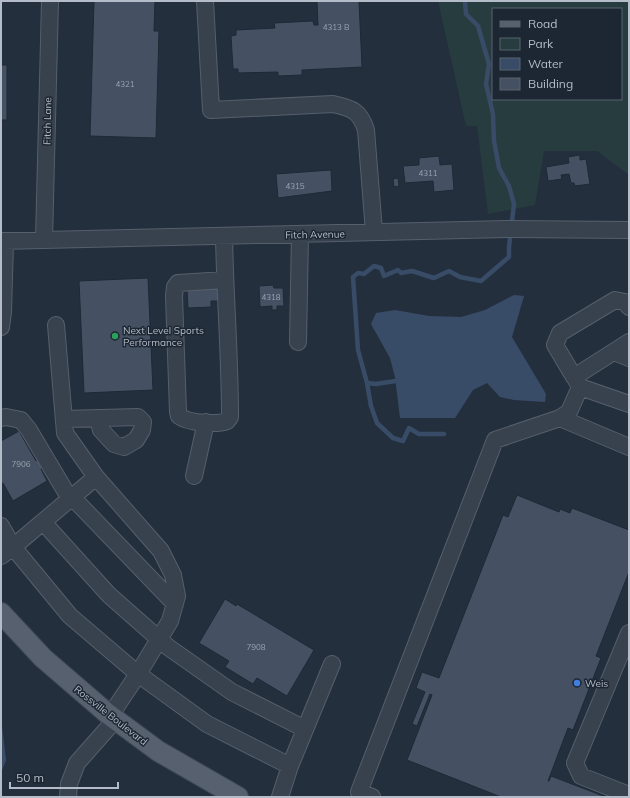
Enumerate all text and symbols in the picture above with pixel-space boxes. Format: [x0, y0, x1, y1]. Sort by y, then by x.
legend [492, 8, 622, 100]
text: Road [528, 16, 557, 31]
house number: 4313 B [323, 22, 349, 32]
text: Park [528, 36, 554, 51]
text: Water [528, 56, 564, 71]
text: Building [528, 76, 573, 91]
house number: 4321 [115, 79, 135, 89]
street label: Fitch Lane [41, 97, 54, 145]
house number: 4311 [418, 168, 438, 178]
house number: 4315 [285, 181, 305, 191]
street label: Fitch Avenue [285, 227, 345, 242]
house number: 4318 [261, 292, 281, 302]
place label: Next Level Sports Performance [123, 324, 204, 349]
marker: Next Level Sports Performance [110, 331, 120, 341]
house number: 7906 [11, 459, 31, 469]
house number: 7908 [246, 642, 266, 652]
place label: Weis [585, 677, 608, 690]
marker: Weis [572, 678, 582, 688]
street label: Rossville Boulevard [71, 683, 150, 748]
scale bar [10, 764, 118, 790]
text: 50 m [16, 770, 44, 785]

